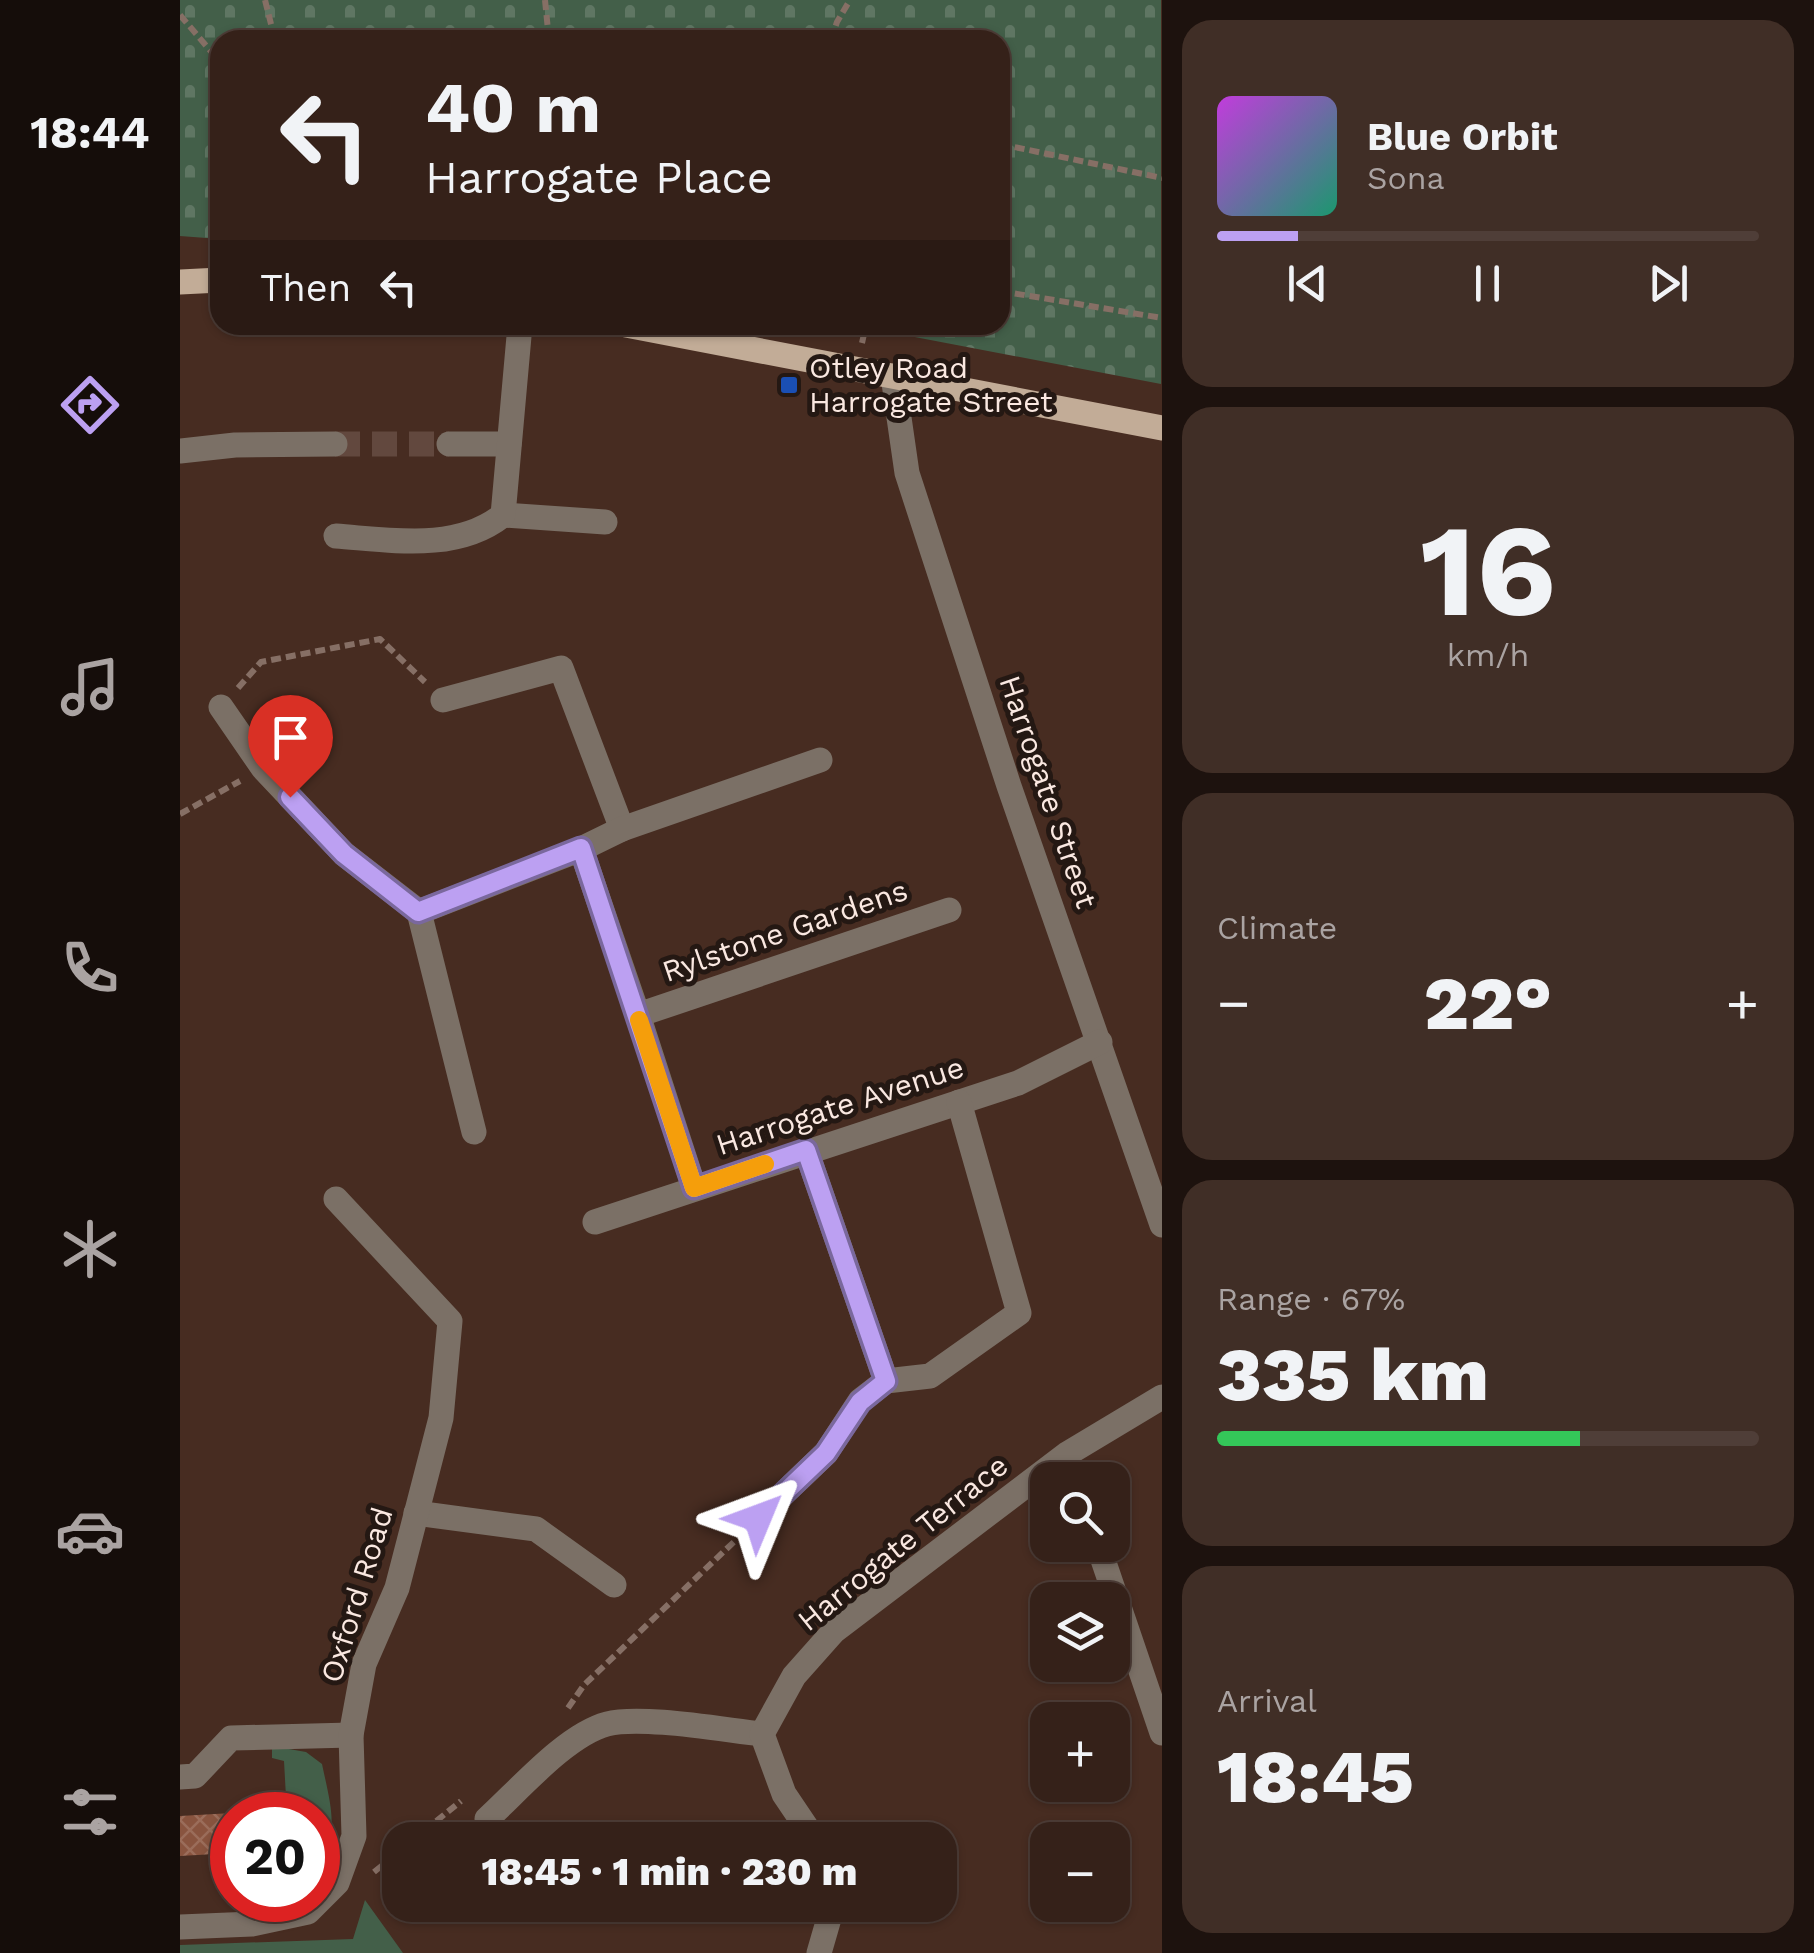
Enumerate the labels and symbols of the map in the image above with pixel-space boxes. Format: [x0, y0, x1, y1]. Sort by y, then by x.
place label: Otley Road Harrogate Street [809, 350, 1053, 419]
marker: Otley Road Harrogate Street [778, 374, 800, 396]
street label: Harrogate Street [992, 671, 1105, 913]
pin [248, 695, 333, 798]
street label: Rylstone Gardens [658, 872, 912, 989]
street label: Harrogate Avenue [712, 1049, 968, 1162]
street label: Harrogate Terrace [791, 1447, 1015, 1638]
position arrow [706, 1466, 810, 1570]
street label: Oxford Road [313, 1503, 400, 1687]
speed limit sign: 20 [210, 1792, 340, 1922]

